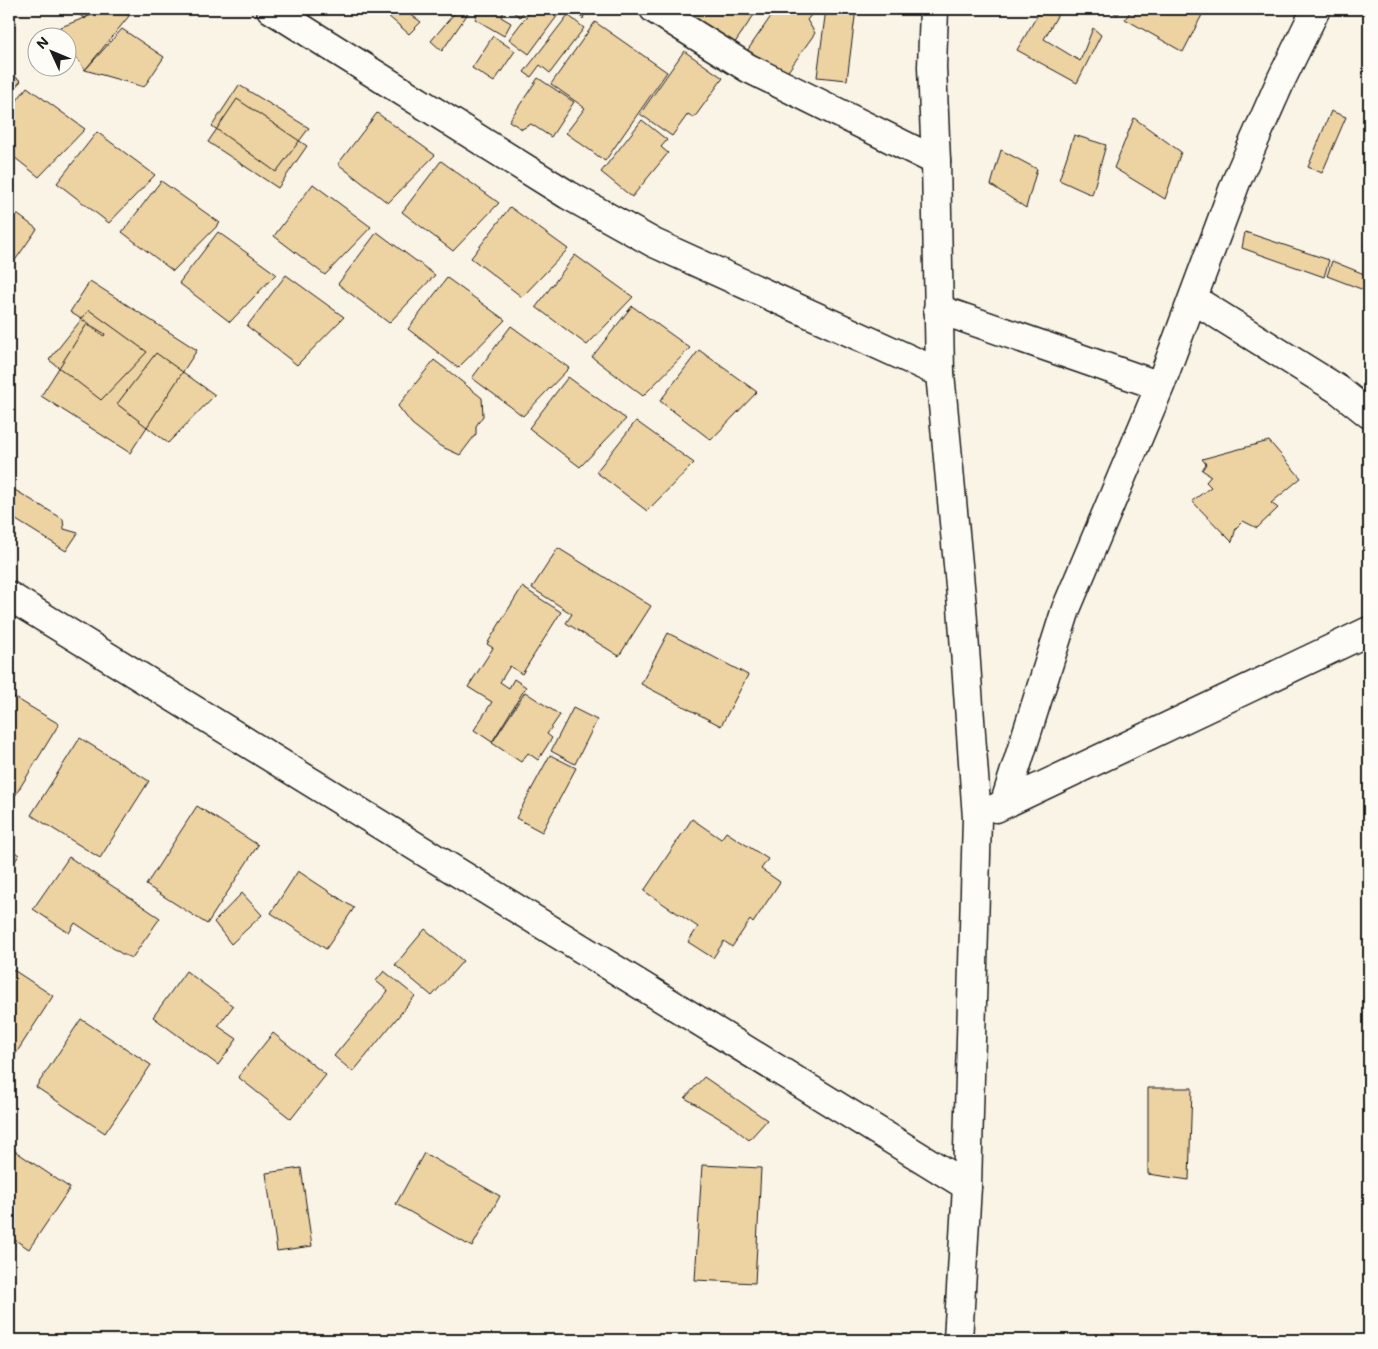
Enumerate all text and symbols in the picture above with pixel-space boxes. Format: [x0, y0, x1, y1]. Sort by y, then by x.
north arrow [28, 28, 78, 78]
text: N [32, 32, 53, 53]

